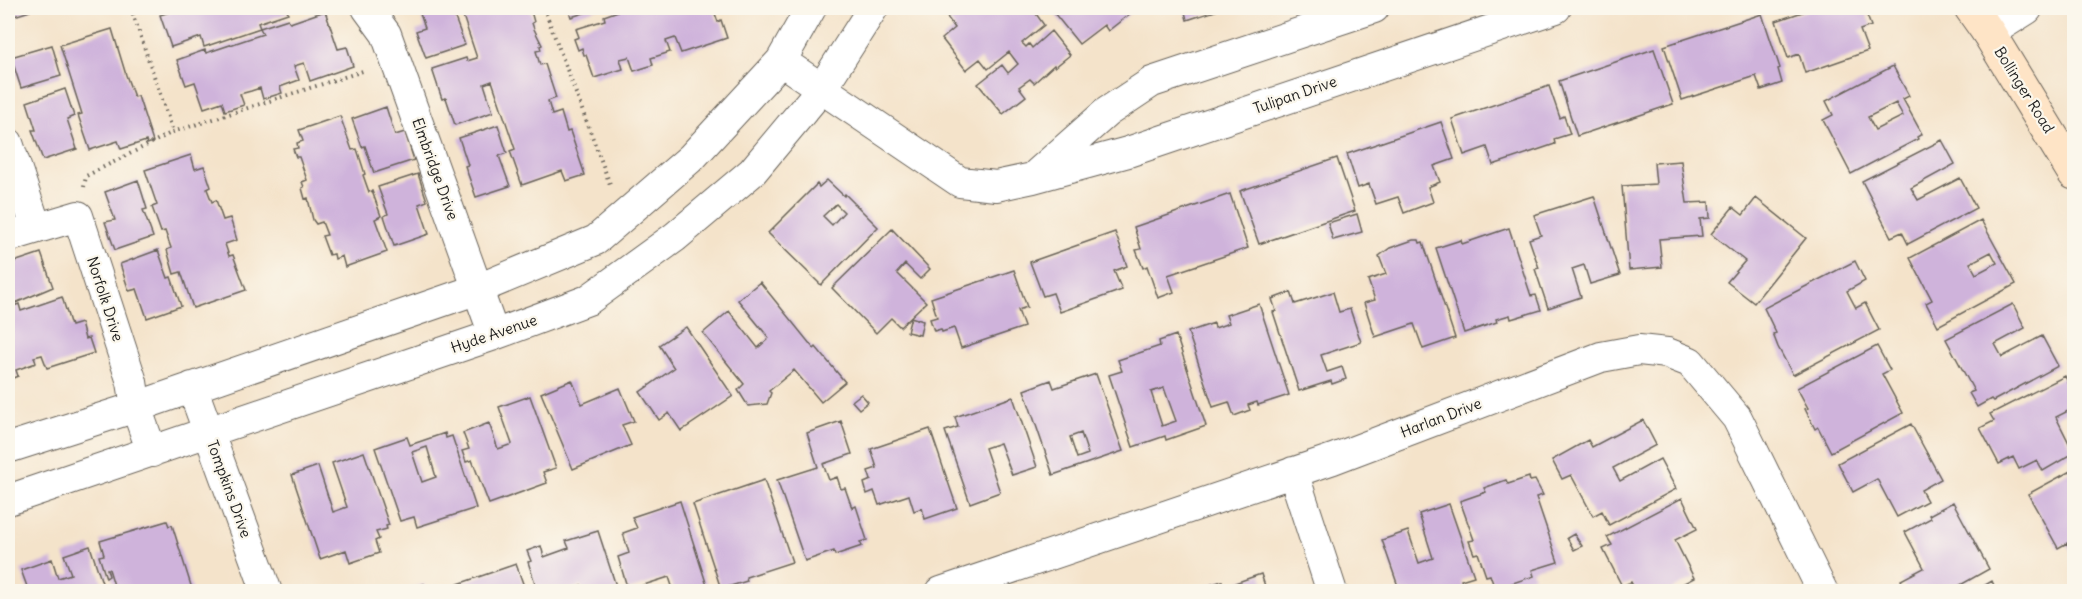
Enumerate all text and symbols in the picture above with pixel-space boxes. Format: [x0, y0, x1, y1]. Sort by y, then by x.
street label: Bollinger Road [1990, 43, 2059, 137]
street label: Tulipan Drive [1251, 71, 1339, 118]
street label: Elmbridge Drive [408, 115, 463, 223]
street label: Norfolk Drive [83, 254, 128, 344]
street label: Hyde Avenue [448, 310, 539, 357]
street label: Harlan Drive [1398, 393, 1484, 442]
street label: Tompkins Drive [203, 437, 256, 540]

